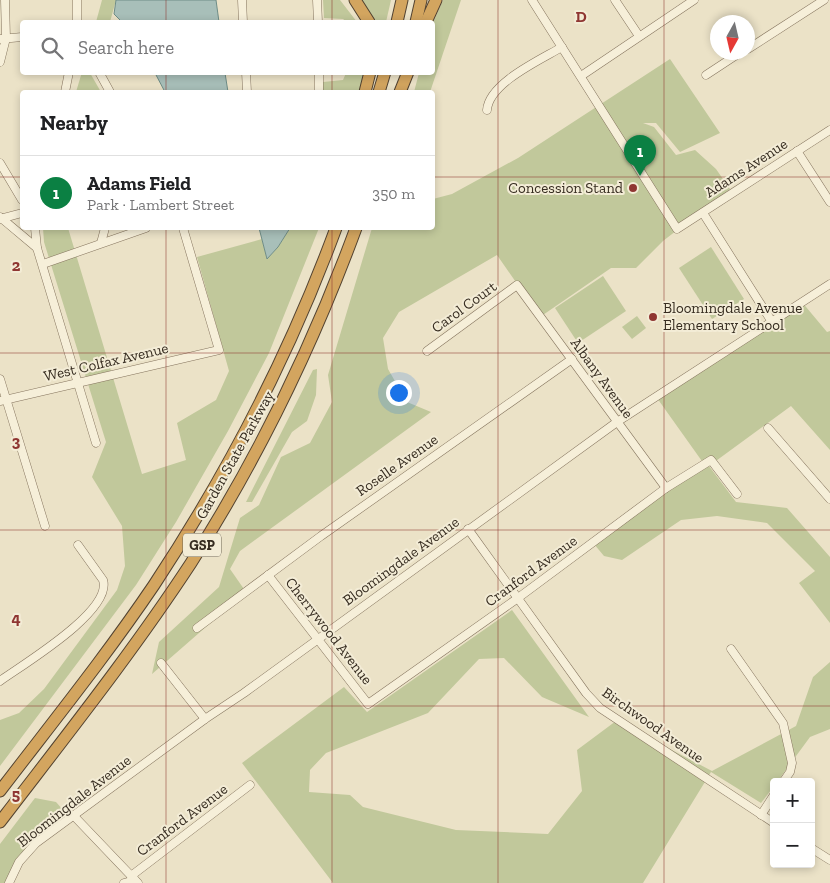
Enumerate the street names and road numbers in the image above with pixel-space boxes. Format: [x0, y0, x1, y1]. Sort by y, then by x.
street label: Adams Avenue [701, 135, 791, 201]
street label: Carol Court [428, 277, 500, 337]
street label: Albany Avenue [567, 334, 637, 422]
street label: West Colfax Avenue [42, 339, 170, 385]
street label: Garden State Parkway [192, 387, 278, 522]
street label: Roselle Avenue [353, 430, 441, 500]
street label: Bloomingdale Avenue [339, 513, 463, 609]
street label: Cranford Avenue [482, 532, 580, 610]
road number: GSP [183, 534, 221, 556]
street label: Cherrywood Avenue [282, 574, 376, 688]
street label: Birchwood Avenue [599, 683, 707, 767]
street label: Bloomingdale Avenue [14, 751, 134, 851]
street label: Cranford Avenue [133, 780, 231, 860]

